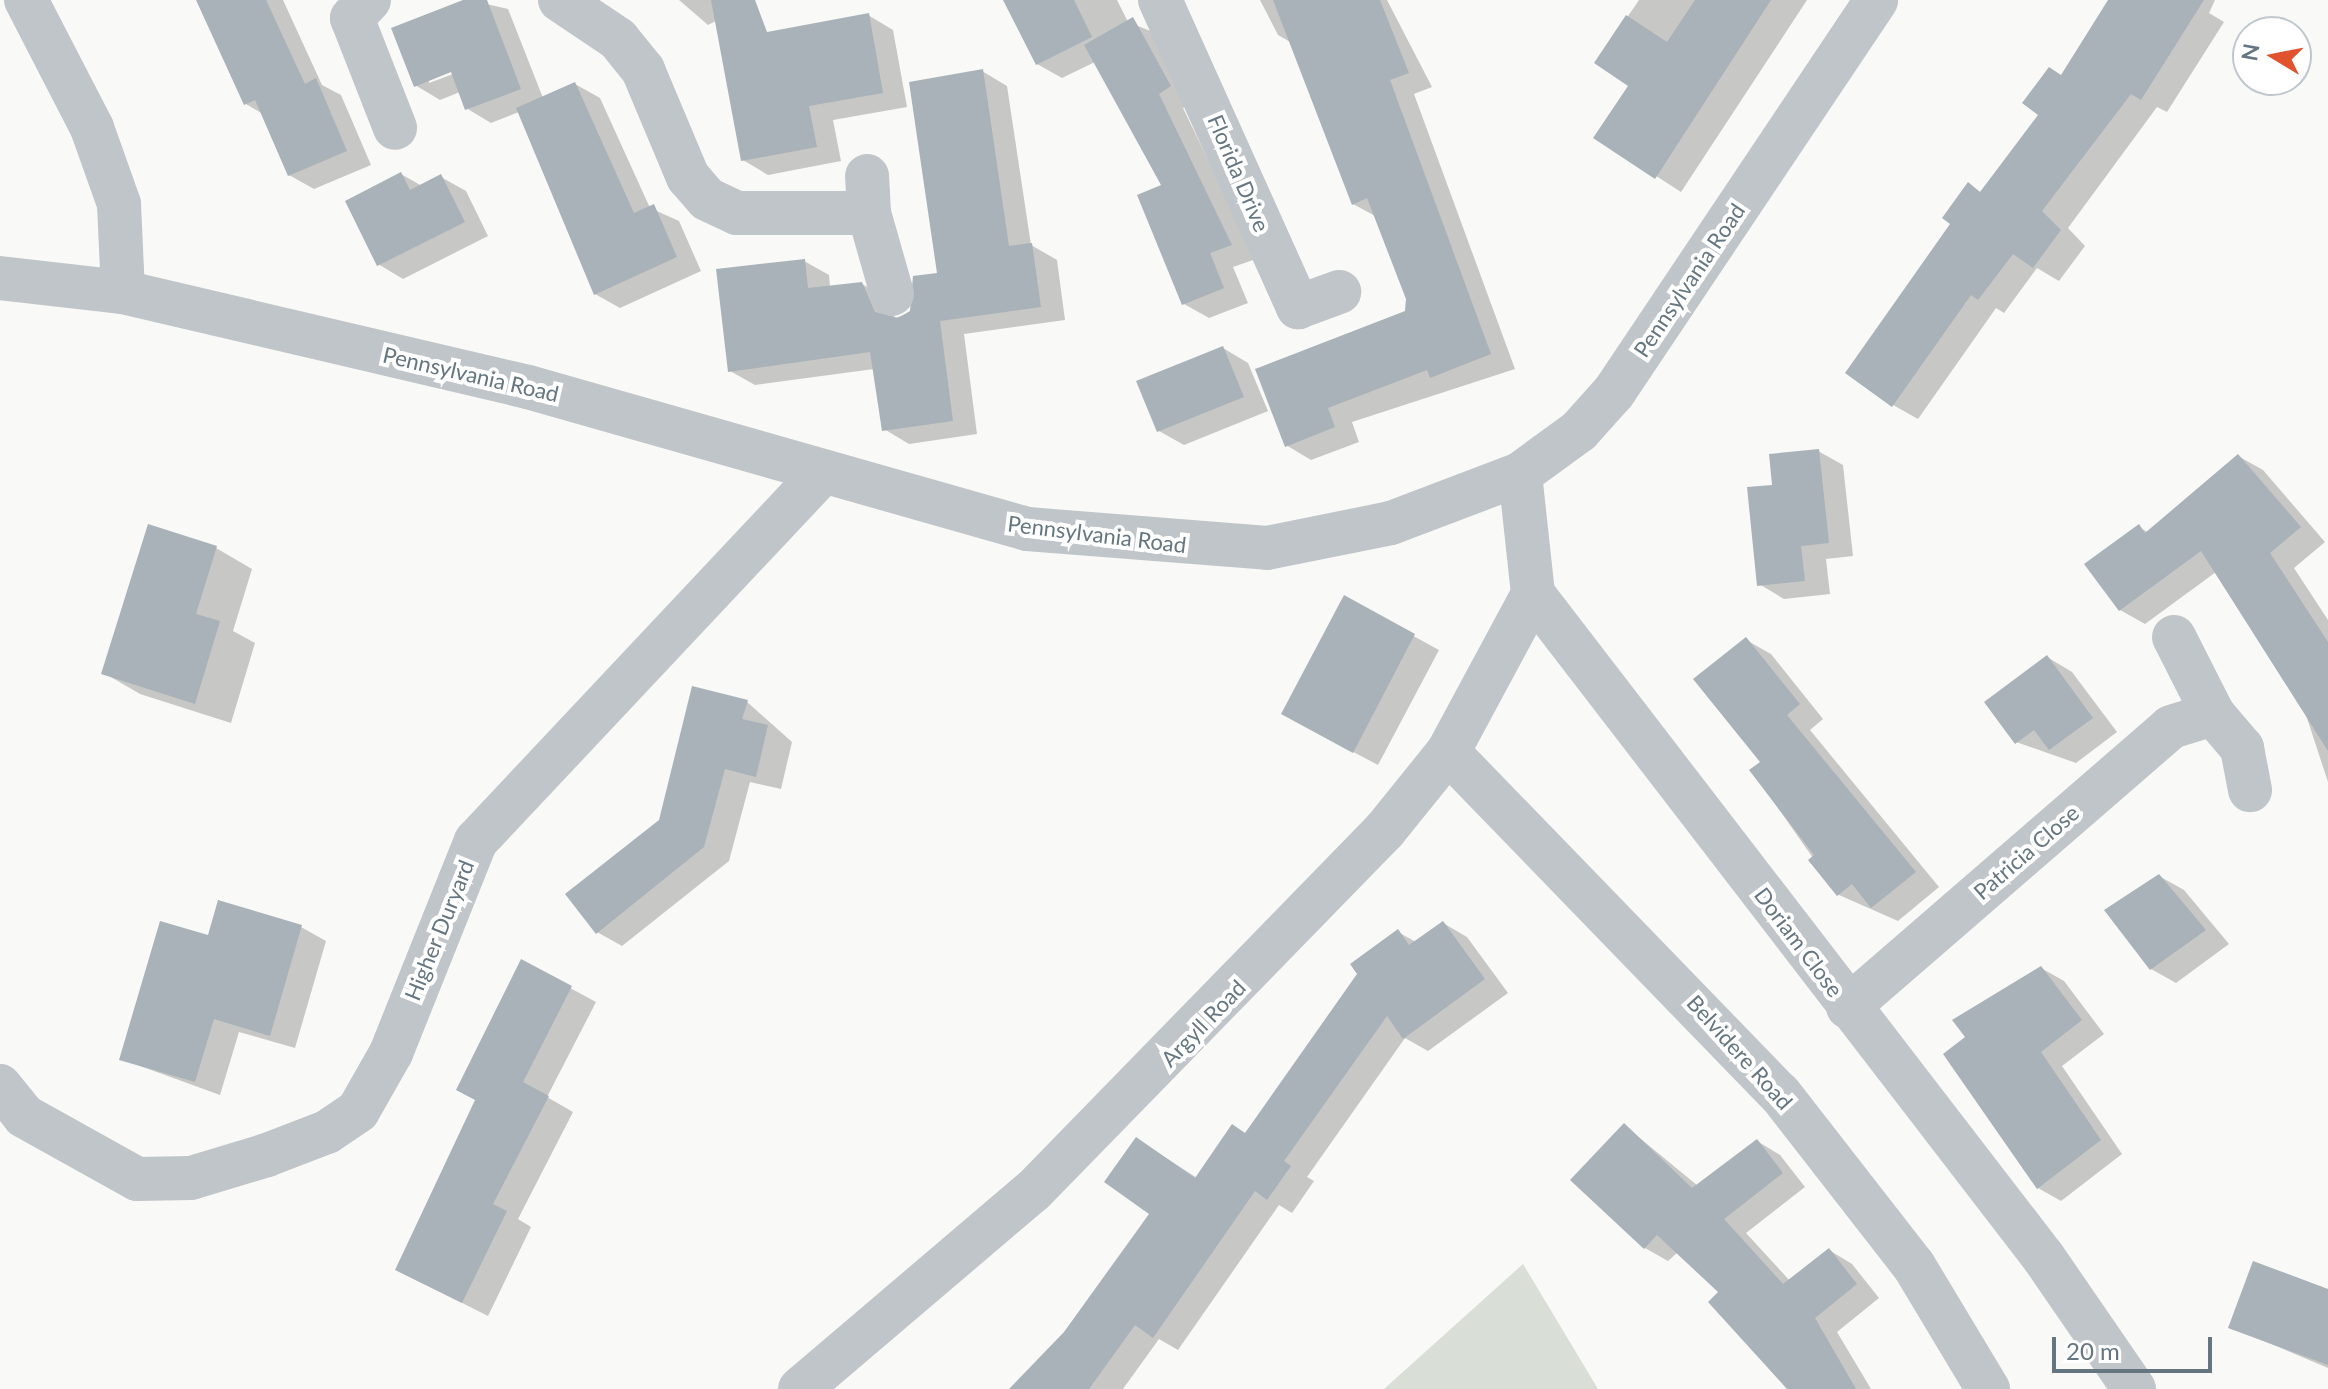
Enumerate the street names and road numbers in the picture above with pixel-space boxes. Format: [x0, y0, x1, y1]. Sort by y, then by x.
street label: Florida Drive [1203, 111, 1275, 235]
street label: Pennsylvania Road [1628, 198, 1750, 362]
street label: Pennsylvania Road [381, 341, 561, 407]
street label: Pennsylvania Road [1006, 510, 1188, 558]
street label: Patricia Close [1968, 799, 2084, 905]
street label: Higher Duryard [399, 856, 479, 1004]
street label: Doriam Close [1749, 882, 1849, 1002]
street label: Argyll Road [1155, 974, 1251, 1072]
street label: Belvidere Road [1682, 989, 1798, 1115]

